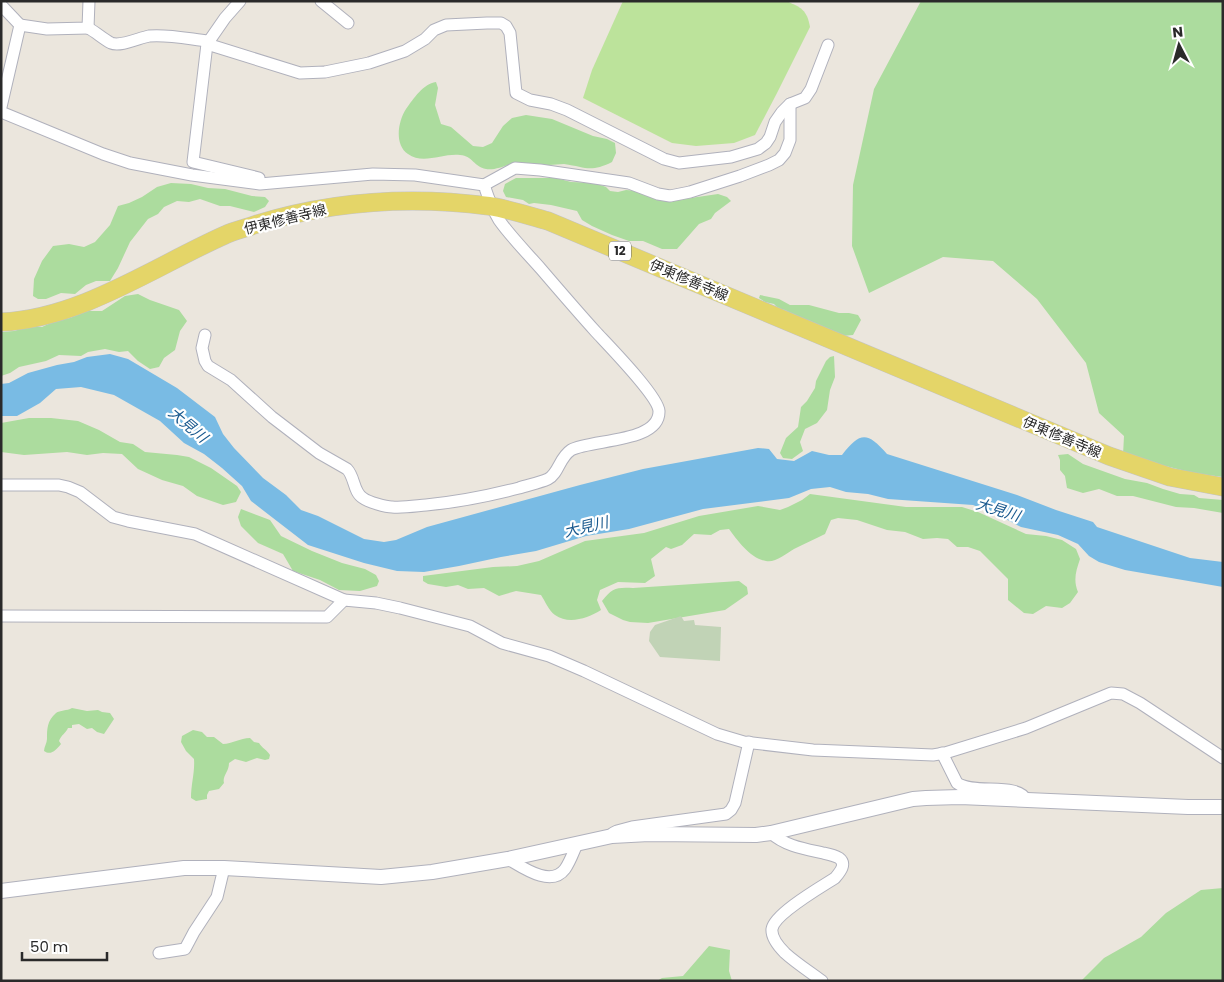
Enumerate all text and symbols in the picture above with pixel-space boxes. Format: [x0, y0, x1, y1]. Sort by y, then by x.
north arrow [1154, 20, 1204, 70]
text: N [1171, 22, 1184, 43]
street label: 伊東修善寺線 [242, 199, 328, 239]
road number: 12 [609, 242, 631, 260]
street label: 伊東修善寺線 [646, 254, 732, 306]
water label: 大見川 [164, 402, 214, 448]
street label: 伊東修善寺線 [1019, 411, 1105, 463]
water label: 大見川 [974, 493, 1025, 527]
water label: 大見川 [562, 511, 612, 542]
scale bar [22, 930, 108, 962]
text: 50 m [30, 936, 68, 957]

